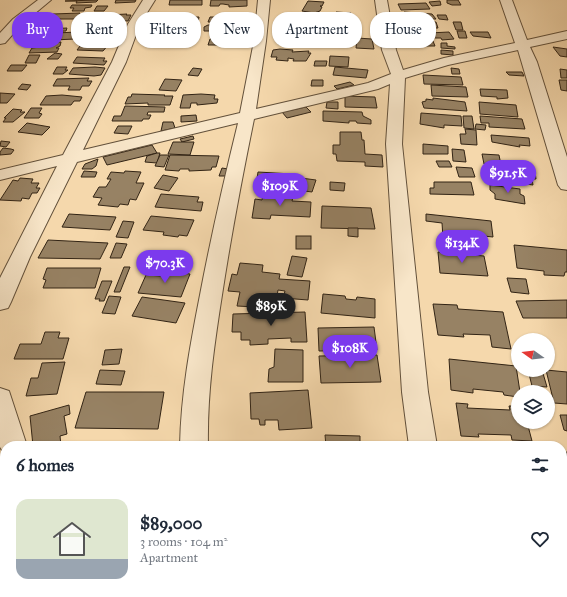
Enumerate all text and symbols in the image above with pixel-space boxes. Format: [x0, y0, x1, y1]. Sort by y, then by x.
chip: Buy [12, 12, 63, 48]
chip: Rent [71, 12, 127, 48]
chip: Filters [135, 12, 201, 48]
chip: New [209, 12, 264, 48]
chip: Apartment [272, 12, 362, 48]
chip: House [370, 12, 436, 48]
pin: $91.5K [475, 160, 541, 194]
text: $91.5K [489, 165, 527, 181]
pin: $109K [252, 173, 308, 207]
text: $109K [262, 178, 298, 194]
pin: $134K [434, 230, 490, 264]
text: $134K [445, 235, 479, 251]
pin: $70.3K [132, 250, 198, 284]
text: $70.3K [145, 255, 185, 271]
pin: $89K [247, 293, 295, 327]
text: $89K [256, 298, 286, 314]
north arrow [511, 333, 555, 377]
map controls [511, 333, 555, 429]
pin: $108K [322, 335, 378, 369]
text: $108K [332, 340, 368, 356]
button: layers [511, 385, 555, 429]
icon: filters [529, 454, 551, 476]
text: 6 homes [16, 455, 74, 476]
text: $89,000 [140, 513, 202, 534]
icon: home [48, 515, 96, 563]
icon: heart [529, 528, 551, 550]
text: 3 rooms · 104 m² [140, 534, 228, 550]
text: Apartment [140, 550, 198, 566]

